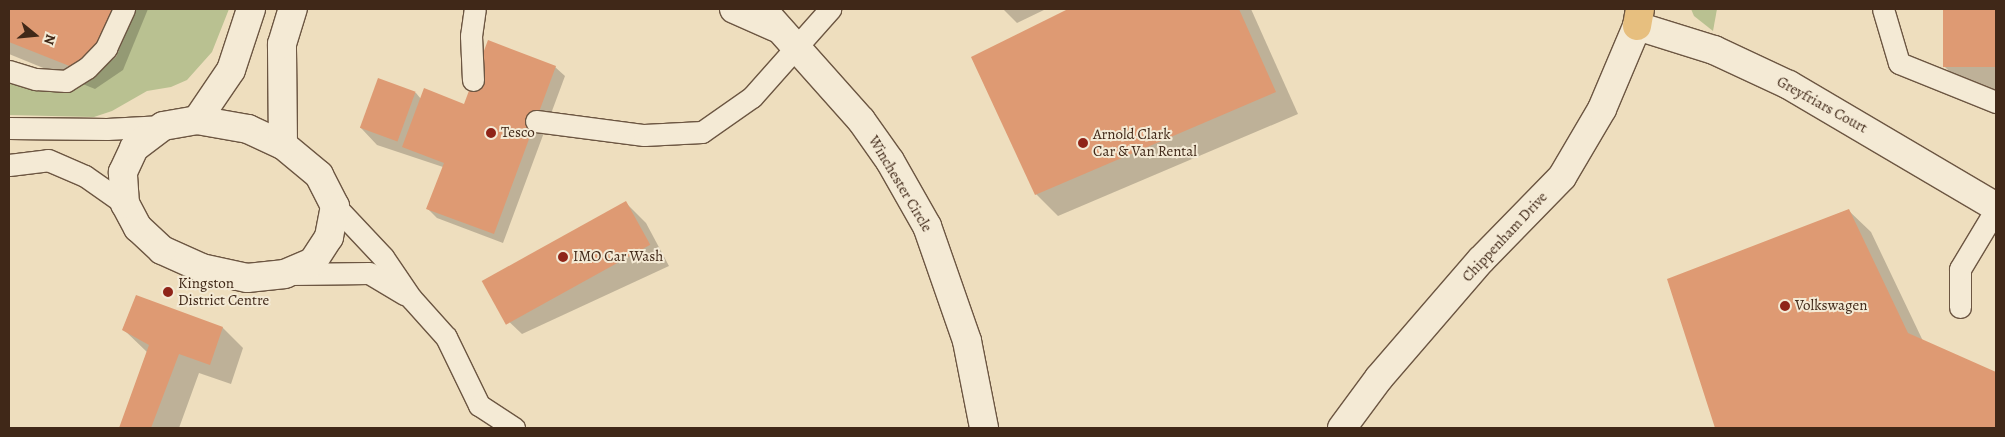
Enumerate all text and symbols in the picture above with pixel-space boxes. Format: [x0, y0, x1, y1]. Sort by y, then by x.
north arrow [10, 10, 60, 60]
text: N [39, 32, 60, 47]
street label: Greyfriars Court [1774, 73, 1870, 137]
place label: Tesco [501, 124, 535, 142]
place label: Arnold Clark Car & Van Rental [1093, 125, 1197, 160]
marker: Tesco [485, 127, 497, 139]
street label: Winchester Circle [864, 133, 936, 235]
marker: Arnold Clark Car & Van Rental [1077, 137, 1089, 149]
street label: Chippenham Drive [1459, 188, 1551, 286]
place label: IMO Car Wash [573, 248, 663, 266]
marker: IMO Car Wash [557, 251, 569, 263]
place label: Kingston District Centre [178, 274, 269, 309]
marker: Kingston District Centre [162, 286, 174, 298]
place label: Volkswagen [1795, 297, 1867, 315]
marker: Volkswagen [1779, 300, 1791, 312]

